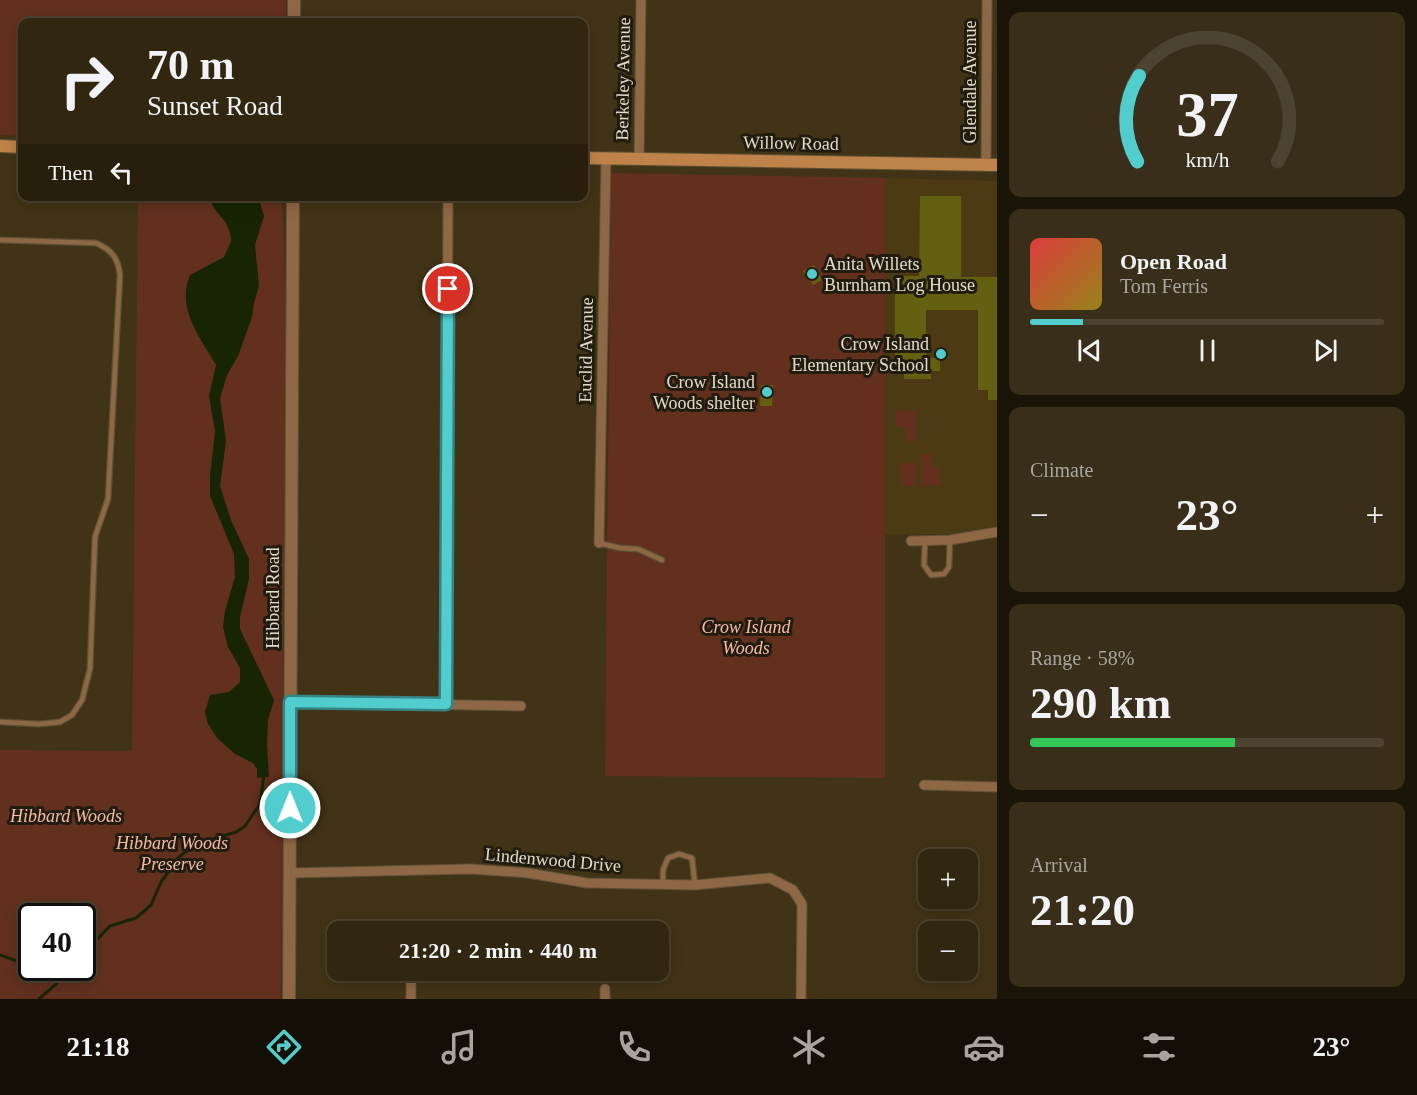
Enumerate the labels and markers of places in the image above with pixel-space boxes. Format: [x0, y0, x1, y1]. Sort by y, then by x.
place label: Anita Willets Burnham Log House [824, 254, 975, 295]
pin [422, 263, 473, 314]
marker: Anita Willets Burnham Log House [805, 267, 819, 281]
place label: Crow Island Elementary School [792, 334, 929, 375]
marker: Crow Island Elementary School [934, 347, 948, 361]
place label: Crow Island Woods shelter [653, 372, 755, 413]
marker: Crow Island Woods shelter [760, 385, 774, 399]

